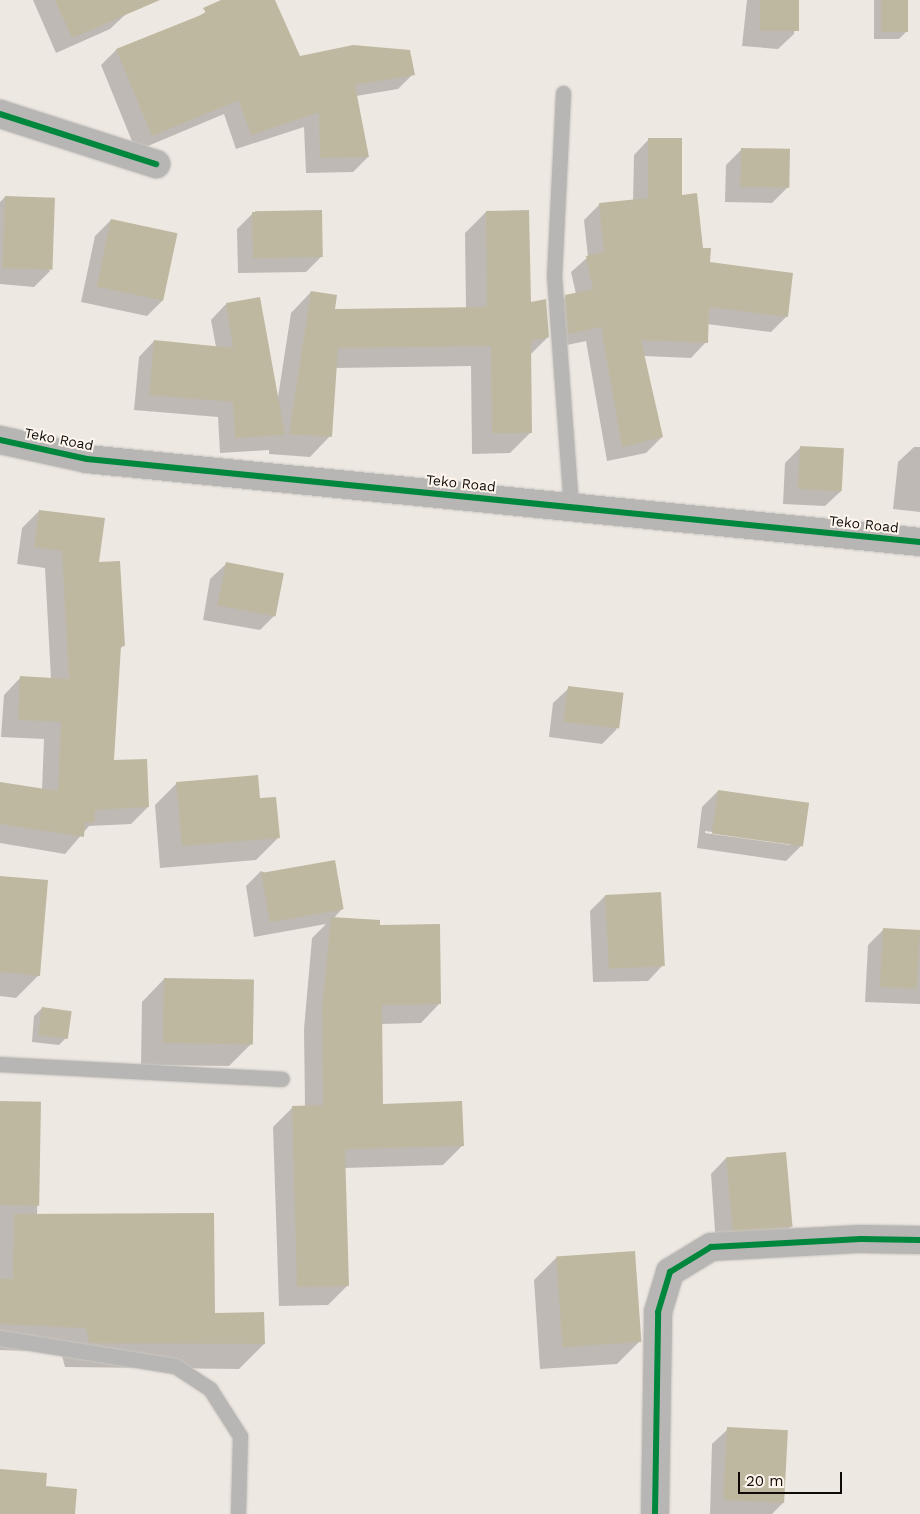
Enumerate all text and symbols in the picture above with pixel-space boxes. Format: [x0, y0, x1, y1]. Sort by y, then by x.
street label: Teko Road [23, 424, 95, 454]
street label: Teko Road [425, 471, 497, 495]
street label: Teko Road [828, 512, 900, 536]
scale bar [740, 1462, 844, 1494]
text: 20 m [746, 1472, 784, 1490]

